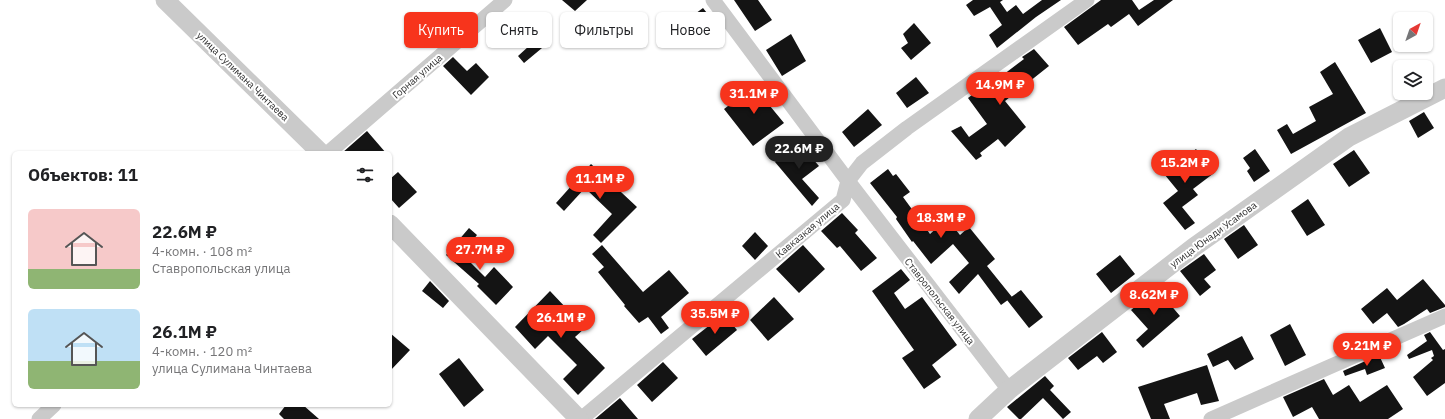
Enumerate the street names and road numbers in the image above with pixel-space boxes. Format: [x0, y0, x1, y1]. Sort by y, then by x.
street label: улица Сулимана Чинтаева [194, 29, 292, 124]
street label: Горная улица [390, 51, 445, 102]
street label: улица Юнади Усамова [1167, 198, 1260, 270]
street label: Кавказкая улица [773, 199, 842, 261]
street label: Ставропольская улица [902, 255, 978, 348]

